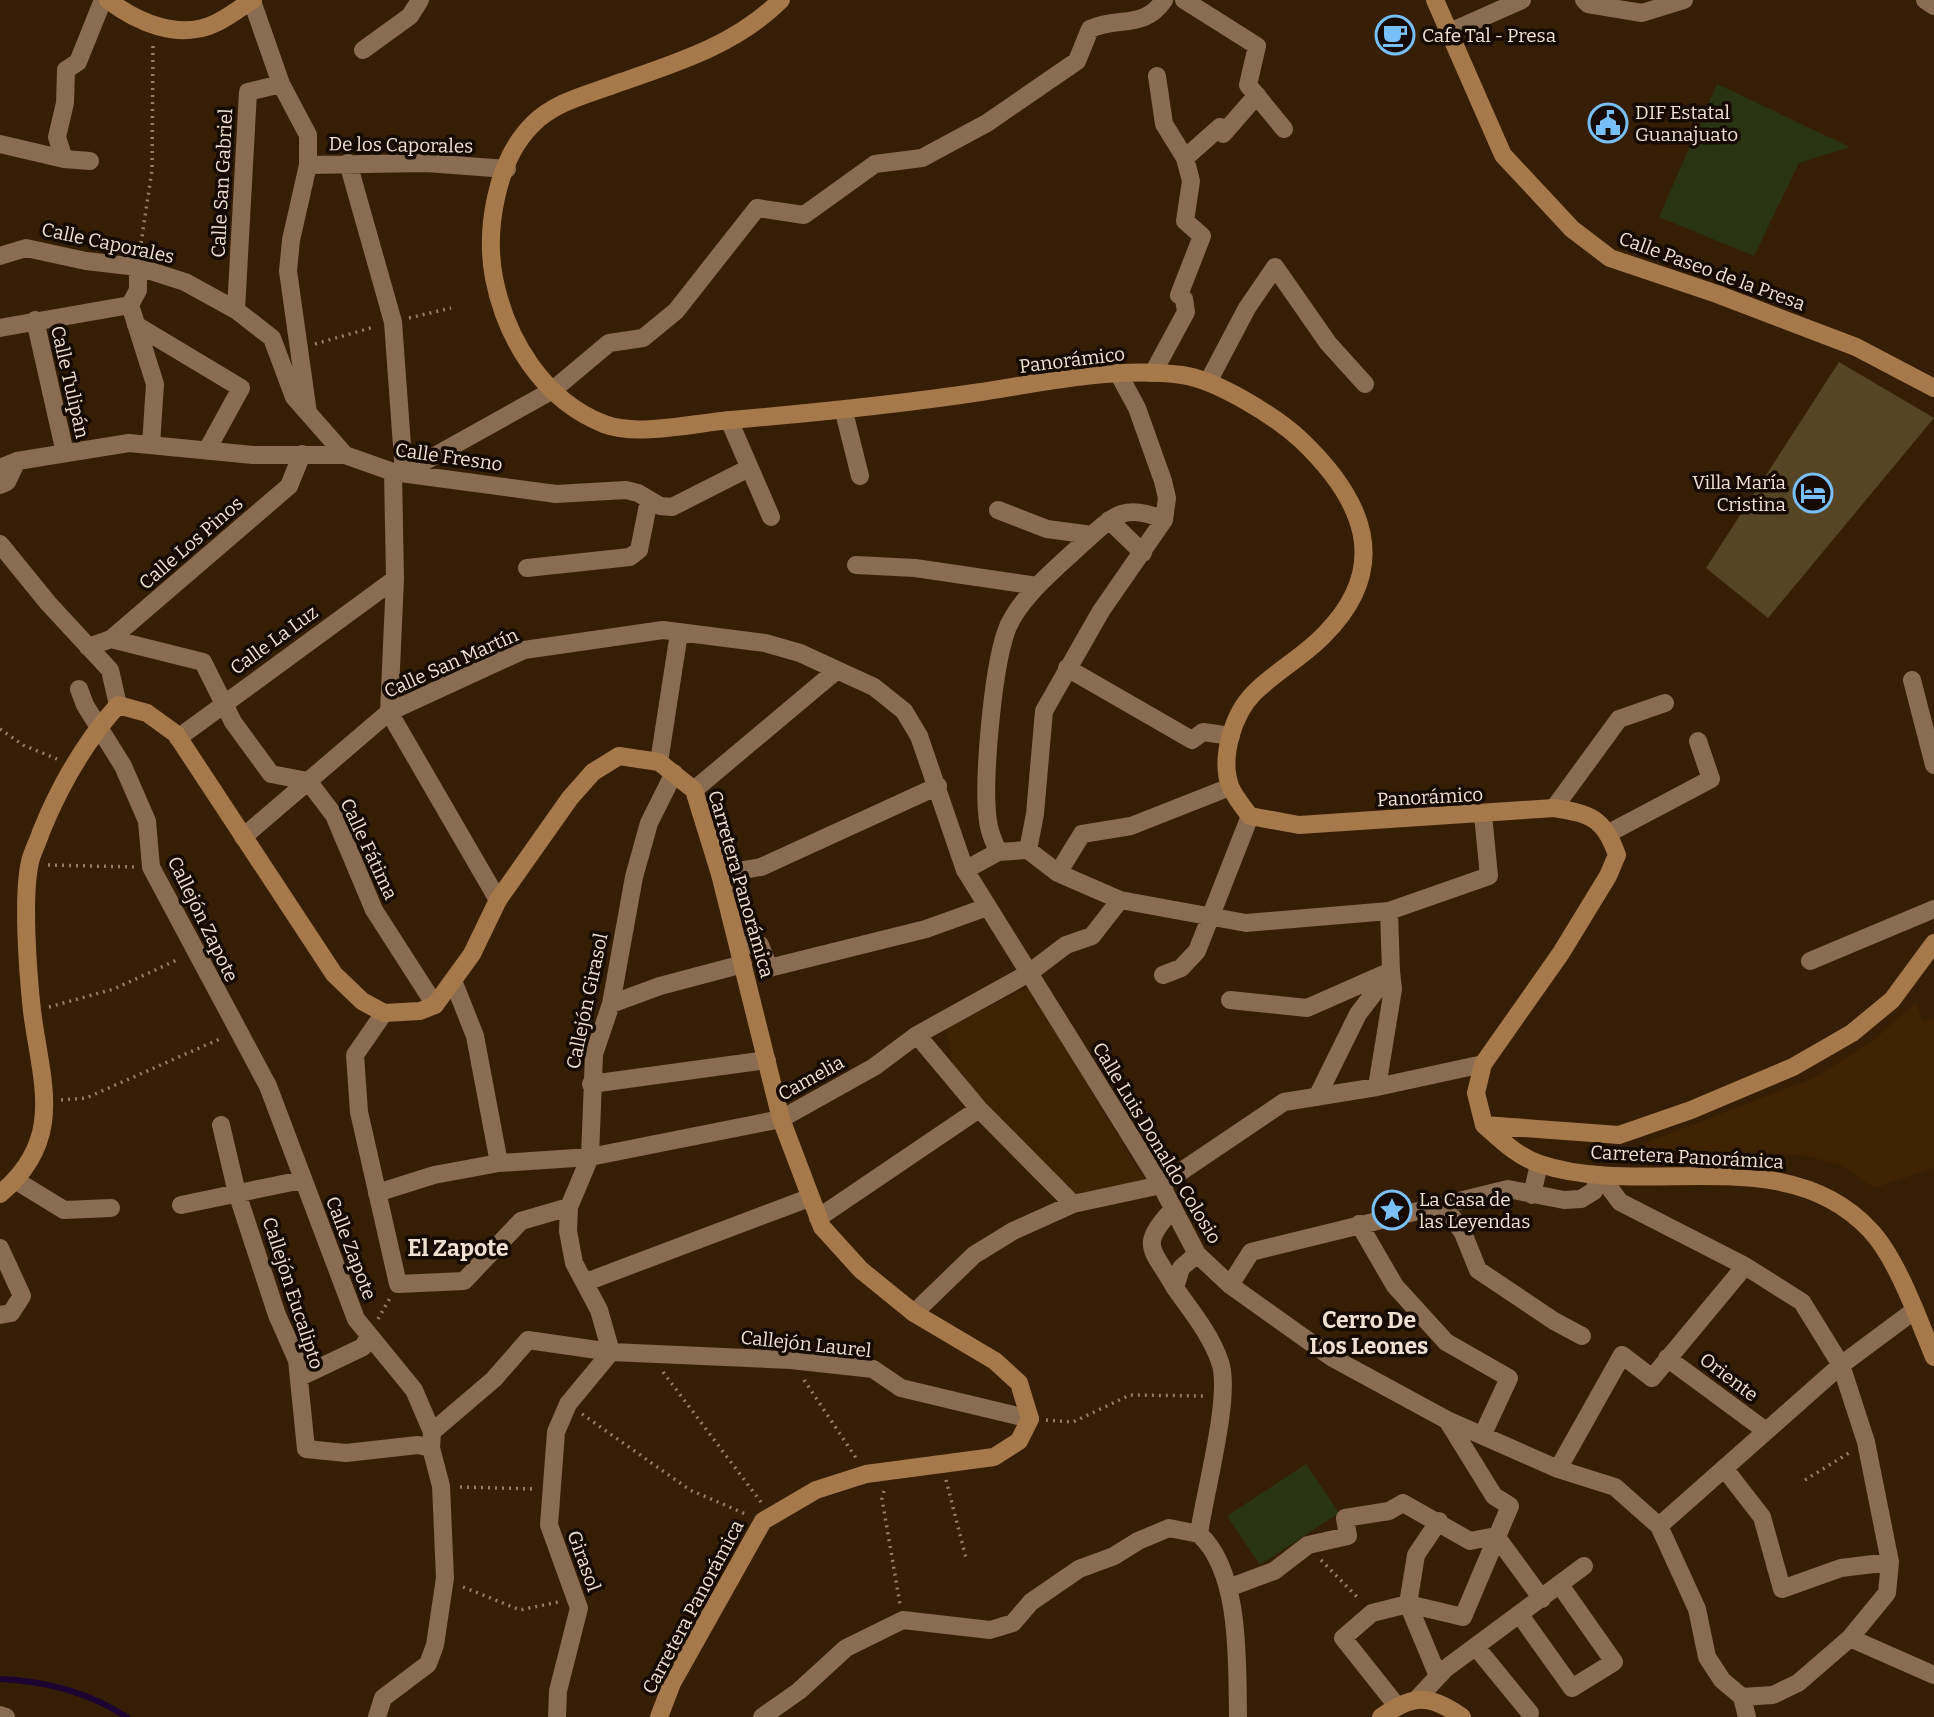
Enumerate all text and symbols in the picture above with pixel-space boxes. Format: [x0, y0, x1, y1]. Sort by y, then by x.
cafe icon: Cafe Tal - Presa [1374, 14, 1416, 56]
place label: Cafe Tal - Presa [1422, 24, 1557, 47]
place label: DIF Estatal Guanajuato [1635, 101, 1738, 146]
public building icon: DIF Estatal Guanajuato [1587, 102, 1629, 144]
street label: Calle San Gabriel [207, 108, 237, 258]
street label: De los Caporales [328, 132, 474, 158]
street label: Calle Caporales [40, 218, 176, 268]
street label: Calle Paseo de la Presa [1616, 227, 1809, 316]
street label: Calle Tulipán [46, 323, 94, 441]
street label: Panorámico [1018, 342, 1126, 378]
street label: Calle Fresno [394, 438, 504, 476]
place label: Villa María Cristina [1692, 471, 1787, 516]
hotel icon: Villa María Cristina [1792, 472, 1834, 514]
street label: Calle Los Pinos [134, 492, 248, 594]
street label: Calle La Luz [226, 600, 322, 680]
street label: Calle San Martín [380, 623, 522, 703]
street label: Panorámico [1376, 783, 1484, 811]
street label: Carretera Panorámica [703, 788, 779, 981]
street label: Calle Fátima [336, 795, 403, 904]
street label: Callejón Zapote [163, 853, 243, 985]
street label: Callejón Girasol [561, 931, 613, 1071]
street label: Calle Luis Donaldo Colosio [1088, 1038, 1226, 1248]
street label: Camelia [774, 1050, 849, 1106]
street label: Carretera Panorámica [1590, 1140, 1785, 1174]
place label: La Casa de las Leyendas [1419, 1188, 1530, 1233]
place icon: La Casa de las Leyendas [1371, 1189, 1413, 1231]
street label: Calle Zapote [321, 1193, 381, 1303]
street label: Callejón Eucalipto [258, 1214, 328, 1372]
district label: El Zapote [407, 1234, 509, 1262]
district label: Cerro De Los Leones [1310, 1306, 1428, 1360]
street label: Callejón Laurel [739, 1326, 873, 1362]
street label: Oriente [1695, 1348, 1763, 1406]
street label: Carretera Panorámica [637, 1516, 749, 1698]
street label: Girasol [562, 1527, 606, 1595]

